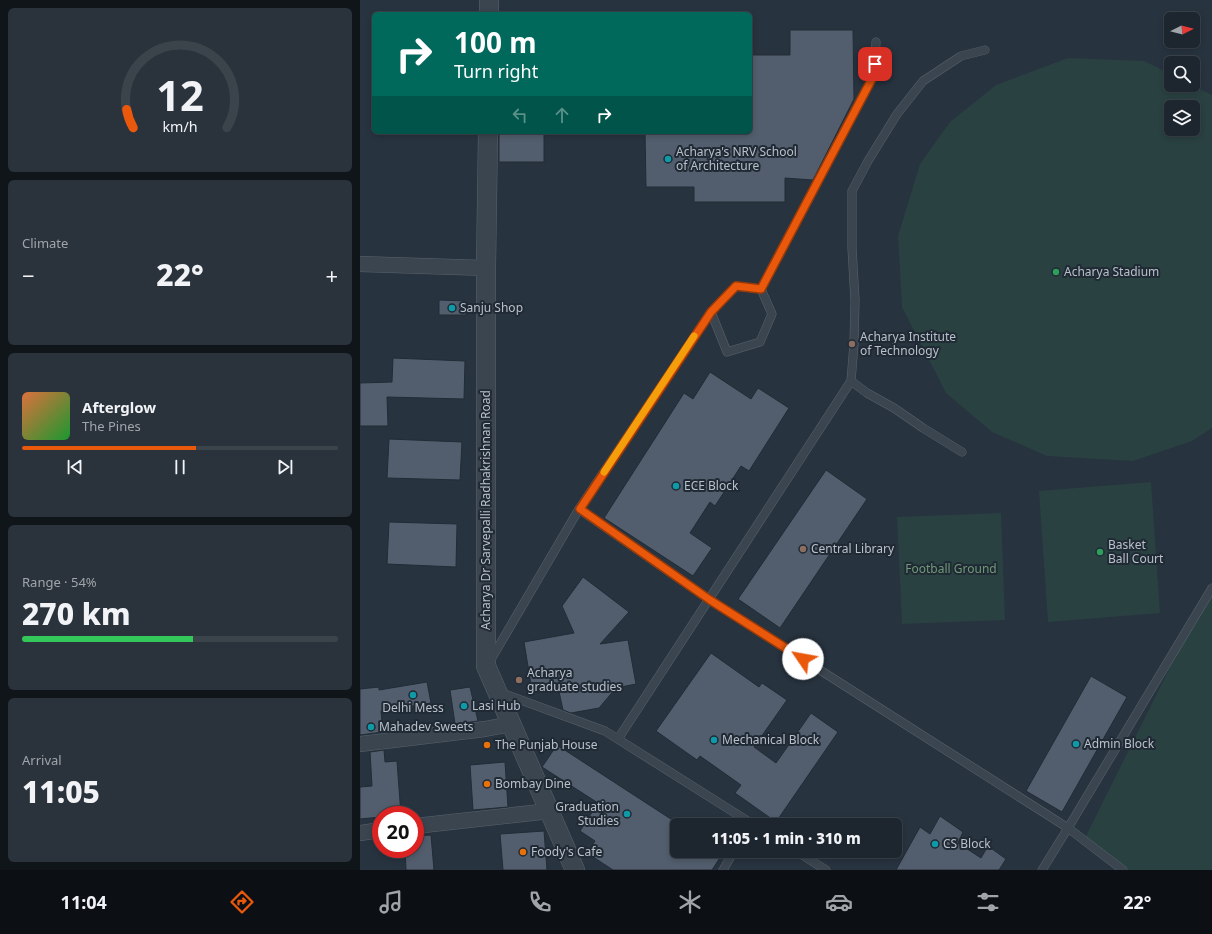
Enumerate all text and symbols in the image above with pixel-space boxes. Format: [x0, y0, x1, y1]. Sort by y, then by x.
north arrow [1164, 12, 1200, 48]
map controls [1164, 12, 1200, 136]
text: 100 m [454, 23, 537, 61]
icon: right [388, 28, 440, 80]
pin [858, 47, 892, 81]
icon: arrive [864, 53, 886, 75]
button: search [1164, 56, 1200, 92]
text: Turn right [454, 59, 538, 83]
text: 12 [156, 67, 204, 123]
button: layers [1164, 100, 1200, 136]
icon: left [509, 104, 531, 126]
icon: ahead [551, 104, 573, 126]
icon: right [593, 104, 615, 126]
text: km/h [162, 117, 198, 136]
place label: Acharya's NRV School of Architecture [676, 143, 797, 174]
marker: Acharya's NRV School of Architecture [663, 154, 673, 164]
text: Climate [22, 234, 68, 252]
text: 22° [156, 254, 204, 295]
text: − [22, 260, 35, 290]
text: + [325, 260, 338, 290]
place label: Acharya Stadium [1064, 263, 1159, 280]
marker: Acharya Stadium [1051, 267, 1061, 277]
place label: Sanju Shop [460, 299, 523, 316]
marker: Sanju Shop [447, 303, 457, 313]
place label: Acharya Institute of Technology [860, 328, 956, 359]
marker: Acharya Institute of Technology [847, 339, 857, 349]
street label: Acharya Dr Sarvepalli Radhakrishnan Road [477, 390, 494, 630]
text: Afterglow [82, 397, 156, 417]
text: The Pines [82, 417, 141, 435]
icon: previous [64, 456, 86, 478]
icon: pause [169, 456, 191, 478]
icon: next [274, 456, 296, 478]
place label: ECE Block [684, 477, 739, 494]
marker: ECE Block [671, 481, 681, 491]
place label: Basket Ball Court [1108, 536, 1164, 567]
place label: Central Library [811, 540, 895, 557]
marker: Central Library [798, 544, 808, 554]
marker: Basket Ball Court [1095, 547, 1105, 557]
park label: Football Ground [905, 560, 997, 577]
text: Range · 54% [22, 573, 97, 591]
text: 270 km [22, 593, 131, 634]
position arrow [782, 638, 824, 680]
place label: Acharya graduate studies [527, 664, 622, 695]
marker: Acharya graduate studies [514, 675, 524, 685]
marker: Delhi Mess [408, 690, 418, 700]
place label: Lasi Hub [472, 697, 521, 714]
place label: Delhi Mess [382, 699, 444, 716]
marker: Lasi Hub [459, 701, 469, 711]
place label: Mahadev Sweets [379, 718, 474, 735]
marker: Mahadev Sweets [366, 722, 376, 732]
place label: Mechanical Block [722, 731, 820, 748]
marker: Mechanical Block [709, 735, 719, 745]
place label: Admin Block [1084, 735, 1155, 752]
place label: The Punjab House [495, 736, 598, 753]
marker: Admin Block [1071, 739, 1081, 749]
marker: The Punjab House [482, 740, 492, 750]
text: Arrival [22, 751, 62, 769]
text: 11:05 [22, 771, 100, 812]
place label: Bombay Dine [495, 775, 571, 792]
marker: Bombay Dine [482, 779, 492, 789]
place label: Graduation Studies [555, 798, 619, 829]
speed limit sign: 20 [372, 806, 424, 858]
marker: Graduation Studies [622, 809, 632, 819]
text: 11:05 · 1 min · 310 m [711, 828, 861, 848]
place label: CS Block [943, 835, 991, 852]
marker: CS Block [930, 839, 940, 849]
place label: Foody's Cafe [531, 843, 602, 860]
marker: Foody's Cafe [518, 847, 528, 857]
icon: directions [228, 888, 256, 916]
icon: music [377, 888, 405, 916]
icon: phone [526, 888, 554, 916]
icon: climate [676, 888, 704, 916]
icon: car [825, 888, 853, 916]
icon: filters [974, 888, 1002, 916]
text: 11:04 [61, 890, 107, 914]
text: 22° [1123, 890, 1151, 914]

